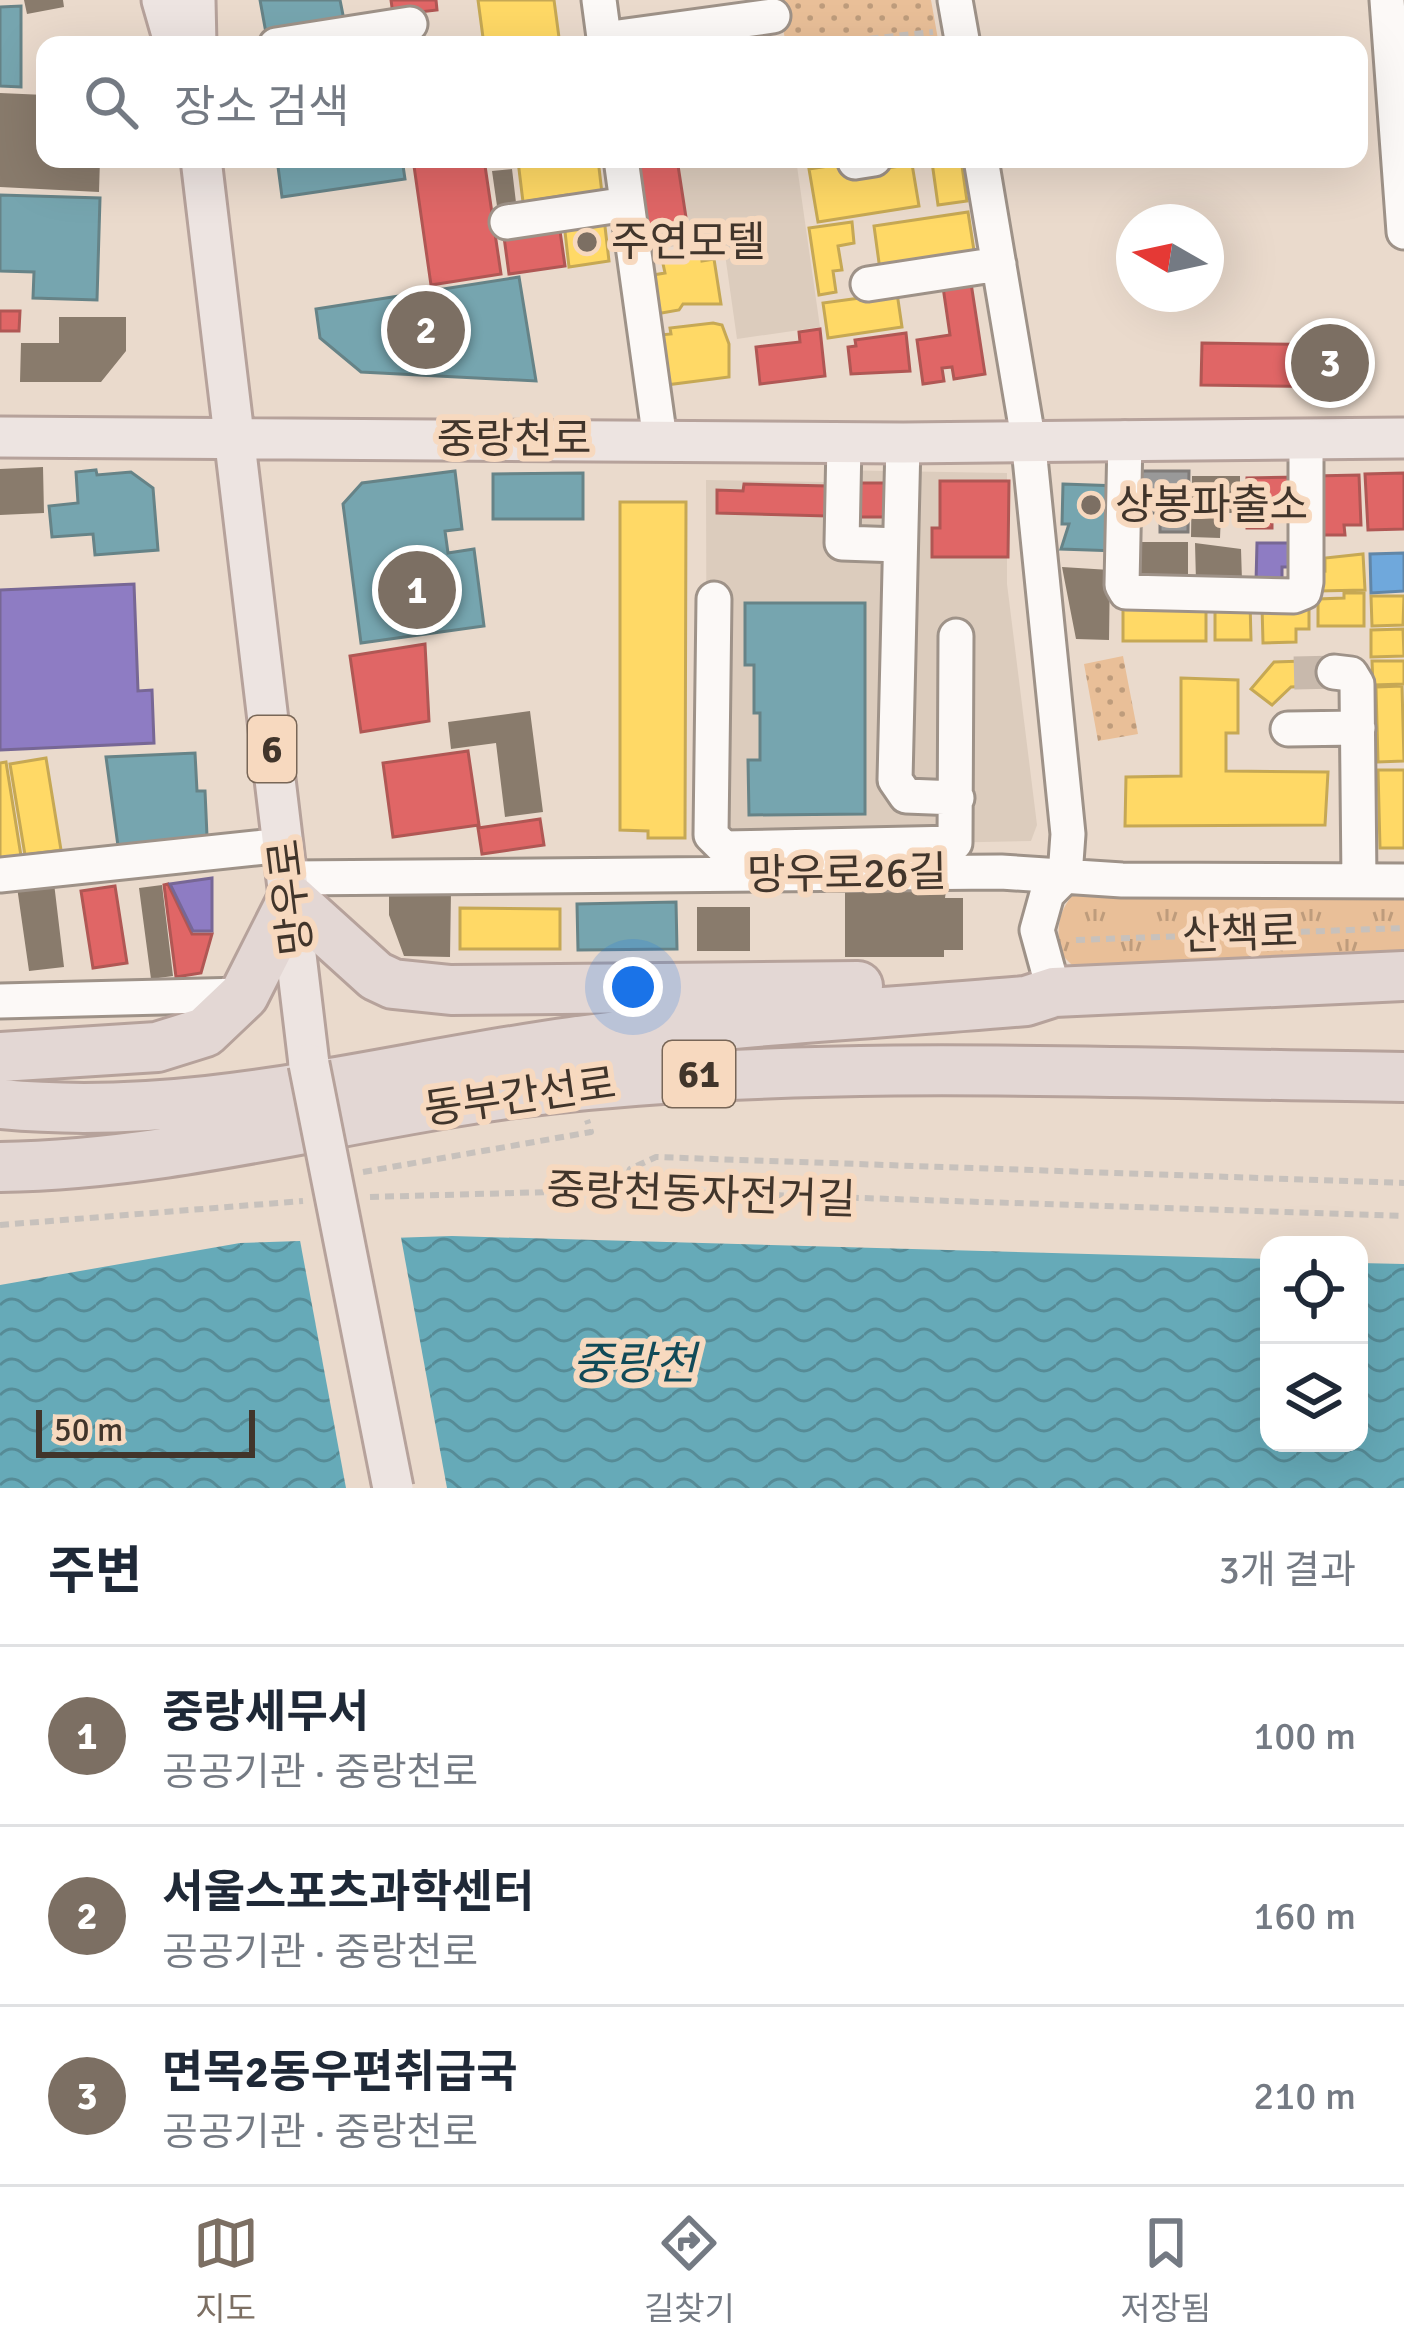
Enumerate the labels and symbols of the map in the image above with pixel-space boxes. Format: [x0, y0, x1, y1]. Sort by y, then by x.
north arrow [1116, 204, 1224, 312]
place label: 주연모텔 [611, 217, 766, 268]
marker: 주연모텔 [574, 229, 600, 255]
pin: 2 [387, 285, 465, 375]
pin: 3 [1291, 318, 1369, 408]
street label: 중랑천로 [437, 414, 591, 465]
place label: 상봉파출소 [1115, 480, 1308, 531]
marker: 상봉파출소 [1078, 492, 1104, 518]
pin: 1 [378, 545, 456, 635]
road number: 6 [248, 716, 296, 782]
street label: 망우로 [259, 836, 323, 958]
street label: 망우로26길 [747, 847, 947, 901]
street label: 산책로 [1181, 906, 1299, 962]
your location [603, 957, 663, 1017]
road number: 61 [663, 1041, 735, 1107]
street label: 동부간선로 [421, 1058, 619, 1136]
street label: 중랑천동자전거길 [546, 1164, 856, 1226]
water label: 중랑천 [572, 1337, 701, 1392]
scale bar [36, 1404, 255, 1457]

